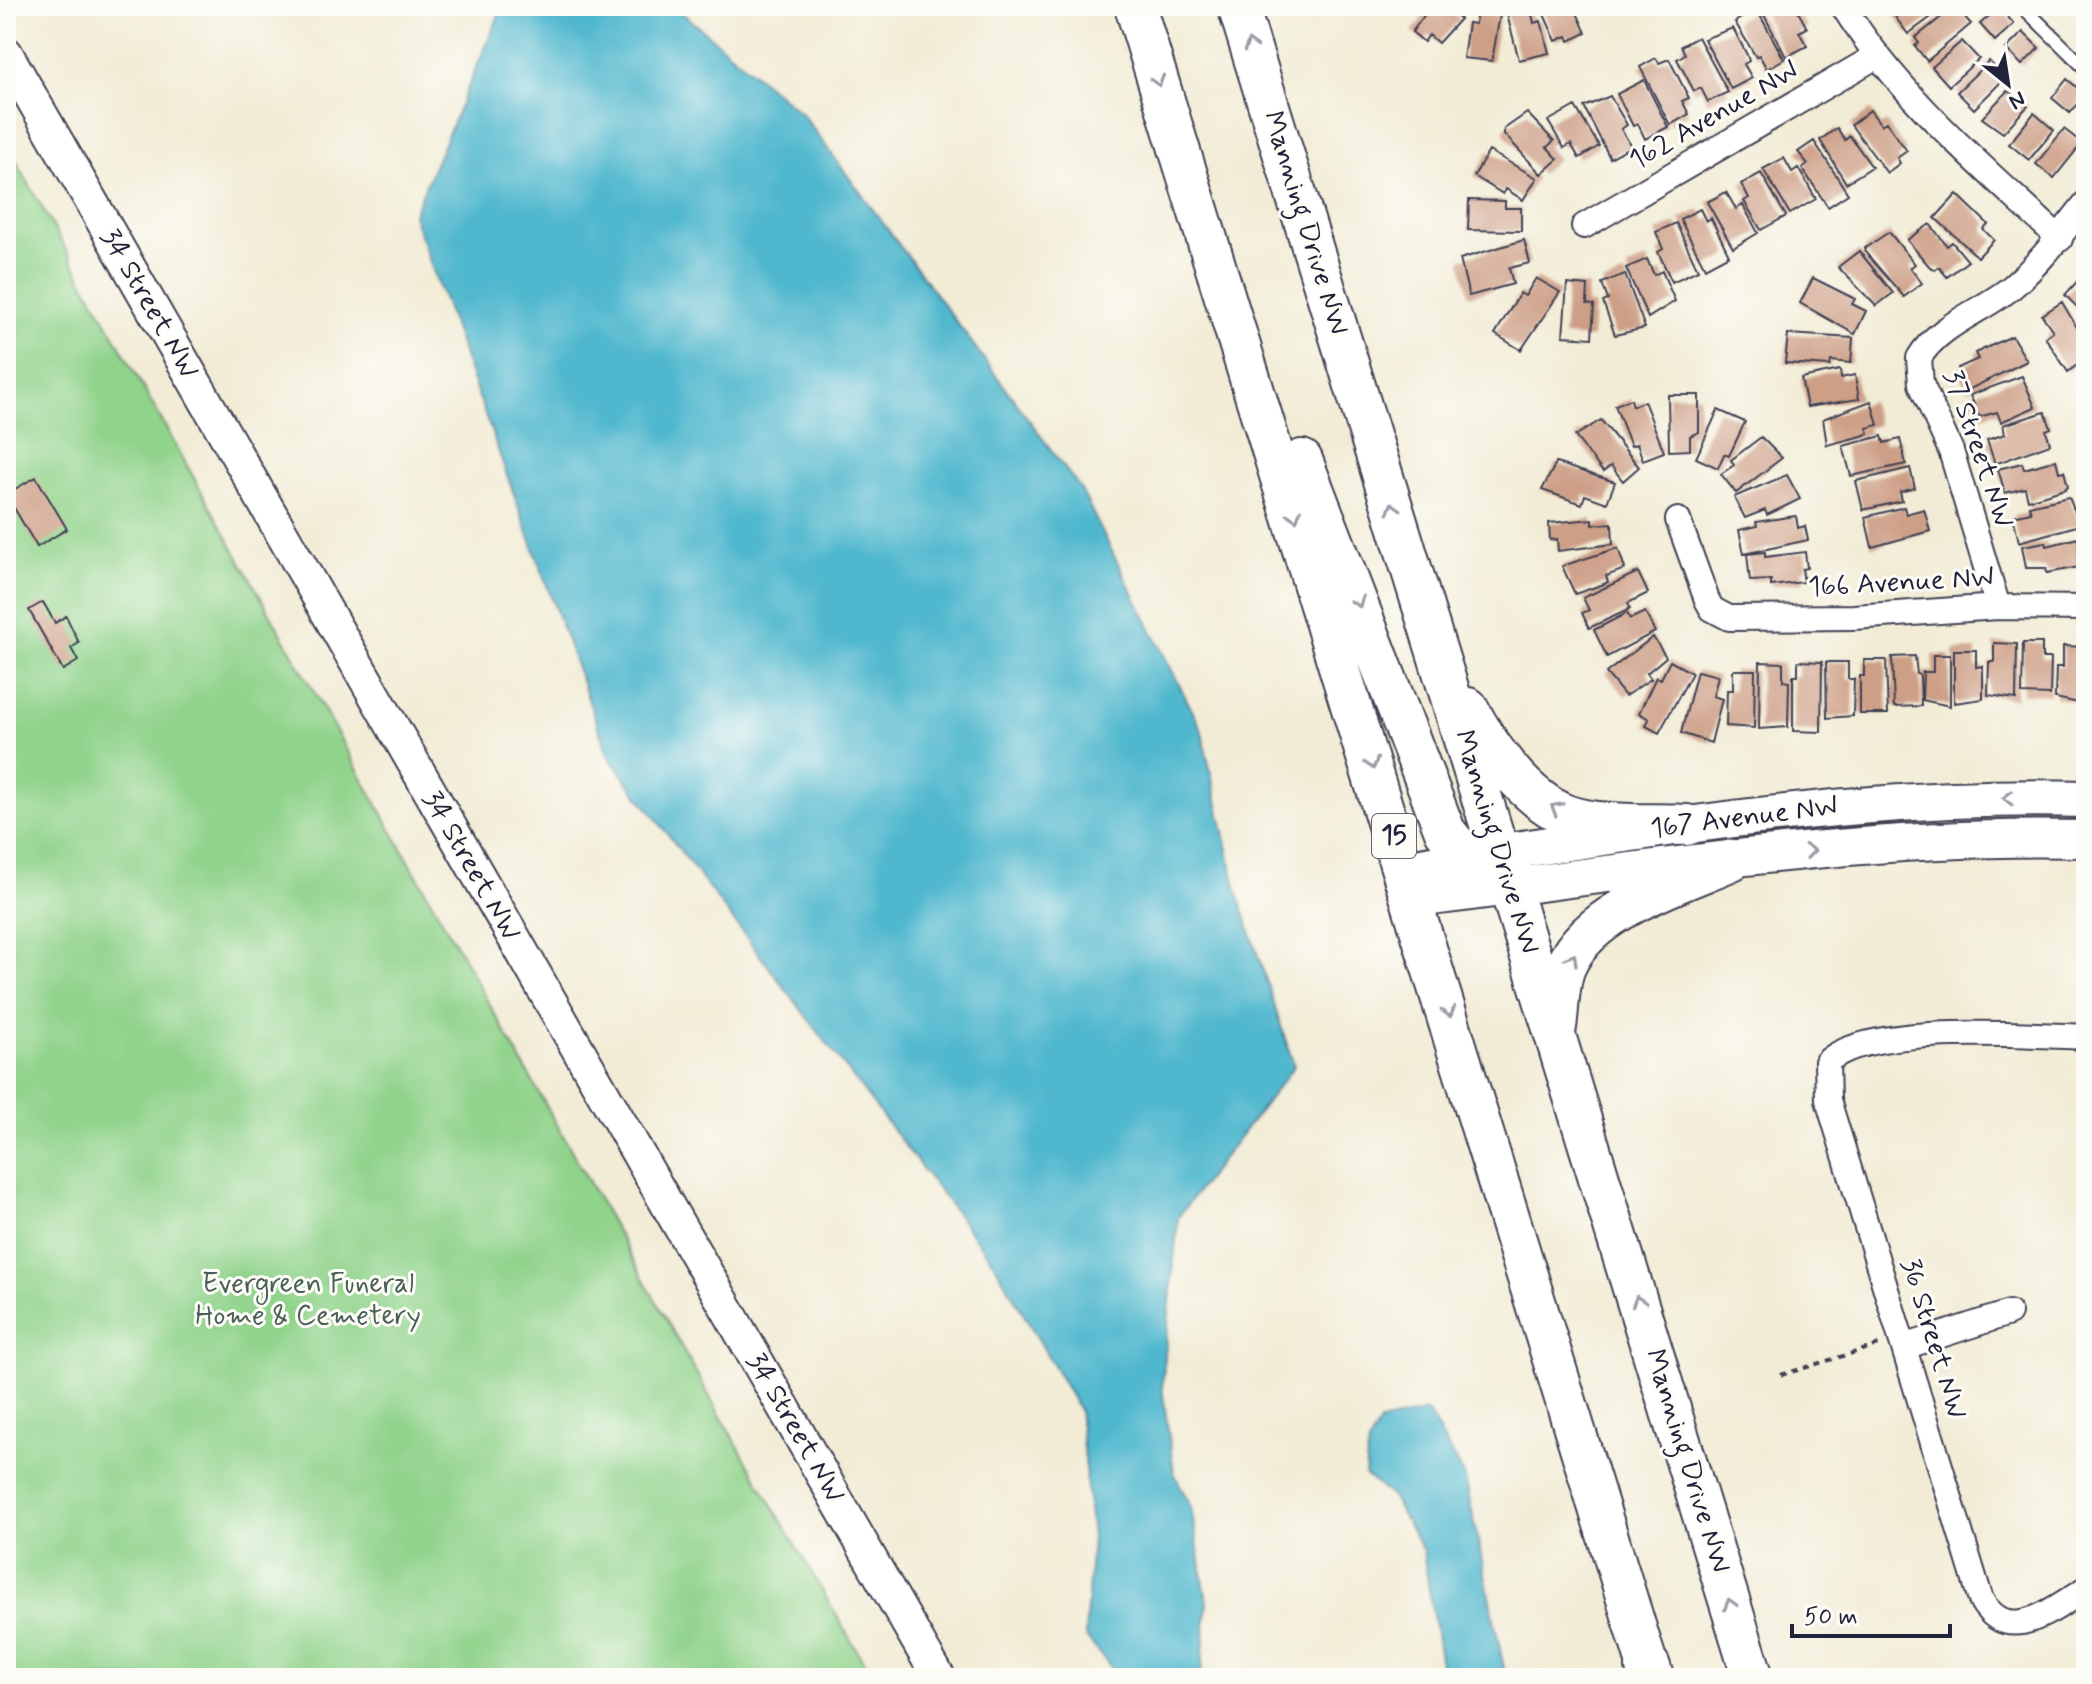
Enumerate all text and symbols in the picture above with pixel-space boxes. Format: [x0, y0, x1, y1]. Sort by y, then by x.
one-way arrow [1243, 38, 1259, 52]
north arrow [1968, 44, 2048, 124]
street label: 162 Avenue NW [1623, 53, 1805, 179]
one-way arrow [1149, 73, 1165, 87]
text: N [2004, 84, 2030, 115]
street label: Manning Drive NW [1251, 107, 1357, 340]
street label: 34 Street NW [91, 222, 207, 386]
street label: 37 Street NW [1934, 365, 2022, 533]
one-way arrow [1386, 502, 1402, 516]
one-way arrow [1286, 508, 1302, 522]
street label: 166 Avenue NW [1807, 560, 1995, 606]
one-way arrow [1348, 594, 1364, 608]
street label: Manning Drive NW [1442, 726, 1548, 959]
one-way arrow [1363, 757, 1379, 770]
street label: 34 Street NW [413, 784, 529, 948]
street label: 167 Avenue NW [1648, 788, 1840, 848]
one-way arrow [2001, 789, 2014, 807]
one-way arrow [1550, 802, 1565, 818]
road number: 15 [1372, 814, 1416, 858]
one-way arrow [1804, 843, 1817, 860]
one-way arrow [1562, 953, 1578, 968]
one-way arrow [1440, 1005, 1456, 1019]
street label: 36 Street NW [1891, 1254, 1975, 1424]
park label: Evergreen Funeral Home & Cemetery [195, 1266, 421, 1335]
one-way arrow [1631, 1295, 1647, 1309]
street label: Manning Drive NW [1633, 1345, 1739, 1578]
street label: 34 Street NW [737, 1346, 853, 1510]
scale bar [1792, 1588, 1950, 1638]
one-way arrow [1723, 1597, 1739, 1611]
text: 50 m [1804, 1602, 1858, 1633]

